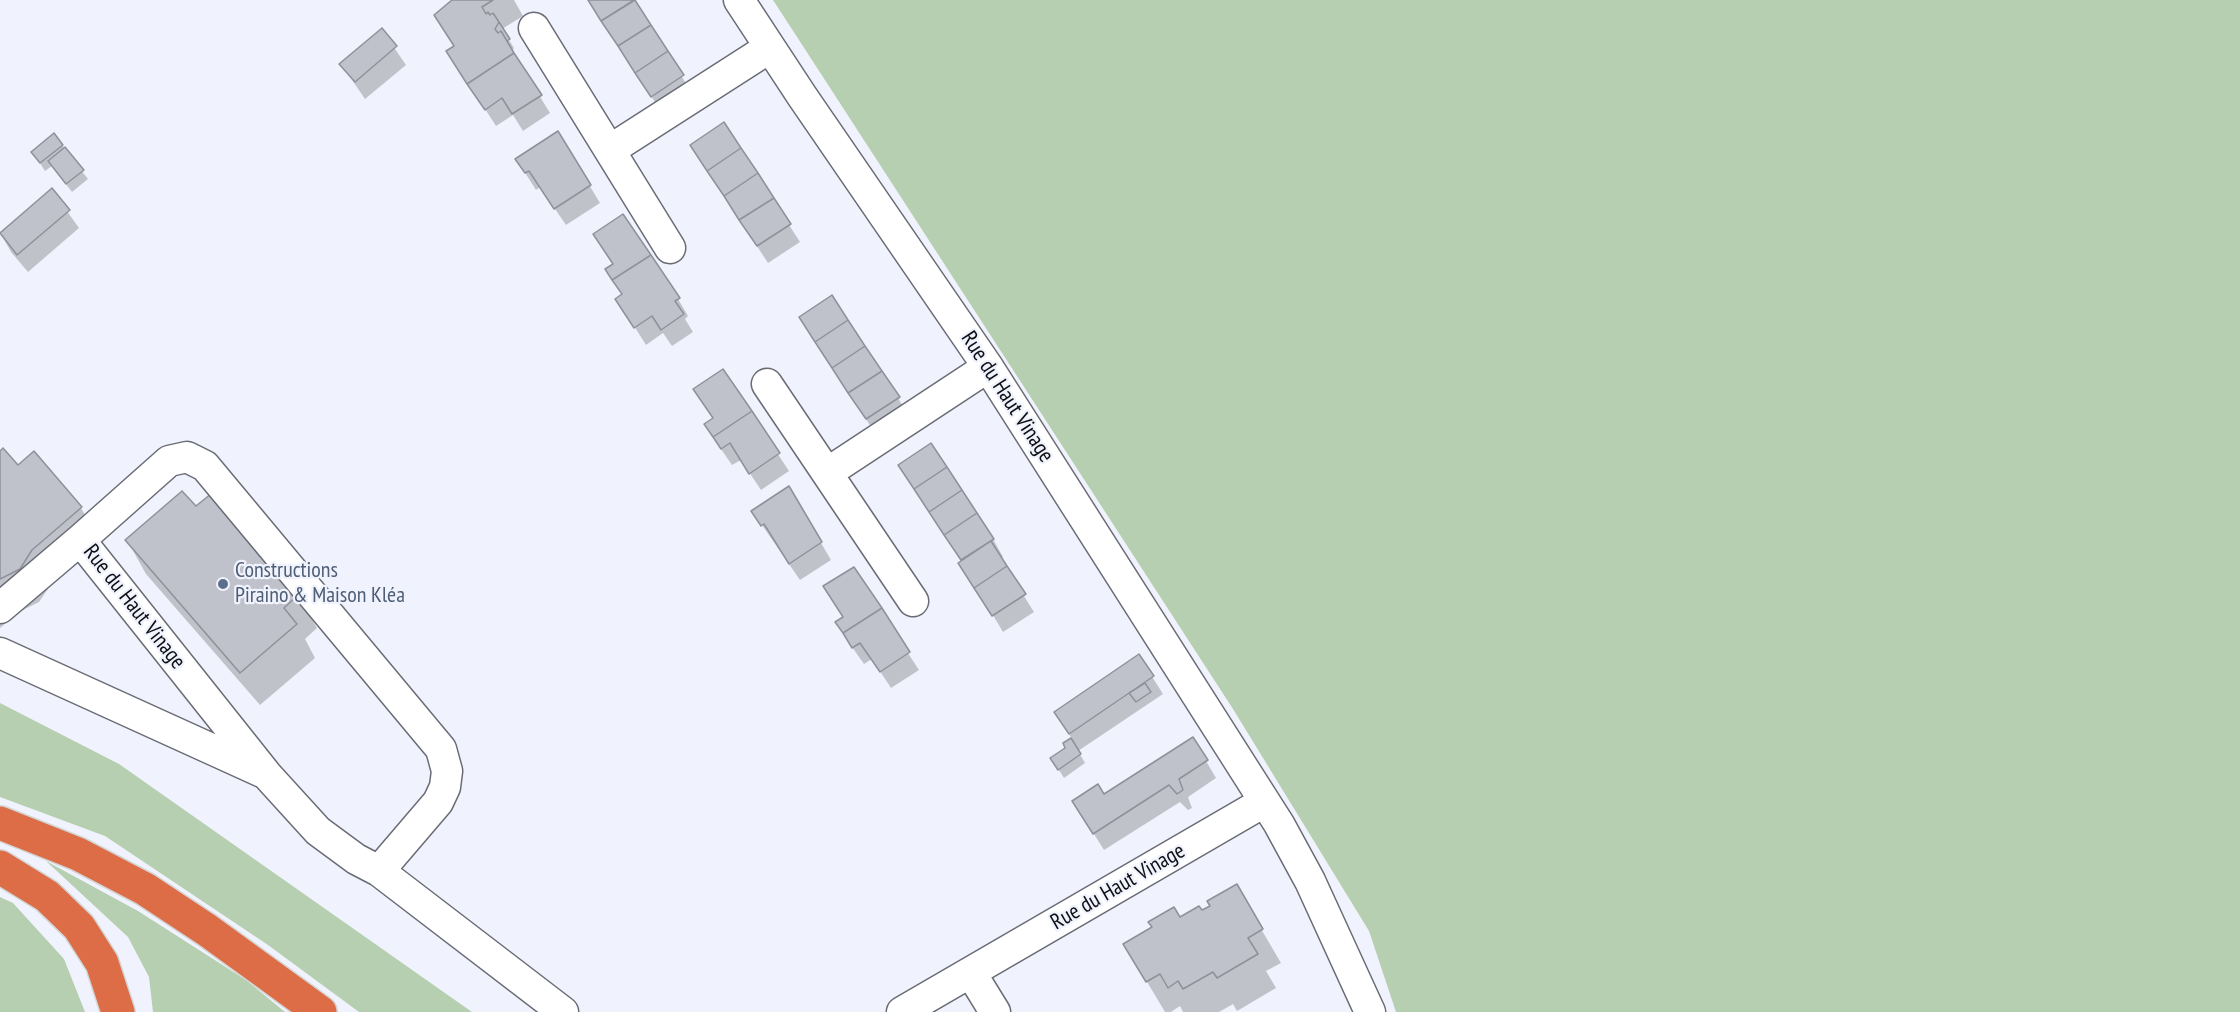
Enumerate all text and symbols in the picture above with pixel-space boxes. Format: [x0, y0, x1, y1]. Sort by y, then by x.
street label: Rue du Haut Vinage [955, 327, 1059, 467]
street label: Rue du Haut Vinage [77, 540, 191, 674]
place label: Constructions Piraino & Maison Kléa [235, 558, 405, 610]
marker: Constructions Piraino & Maison Kléa [216, 577, 230, 591]
street label: Rue du Haut Vinage [1046, 838, 1190, 936]

